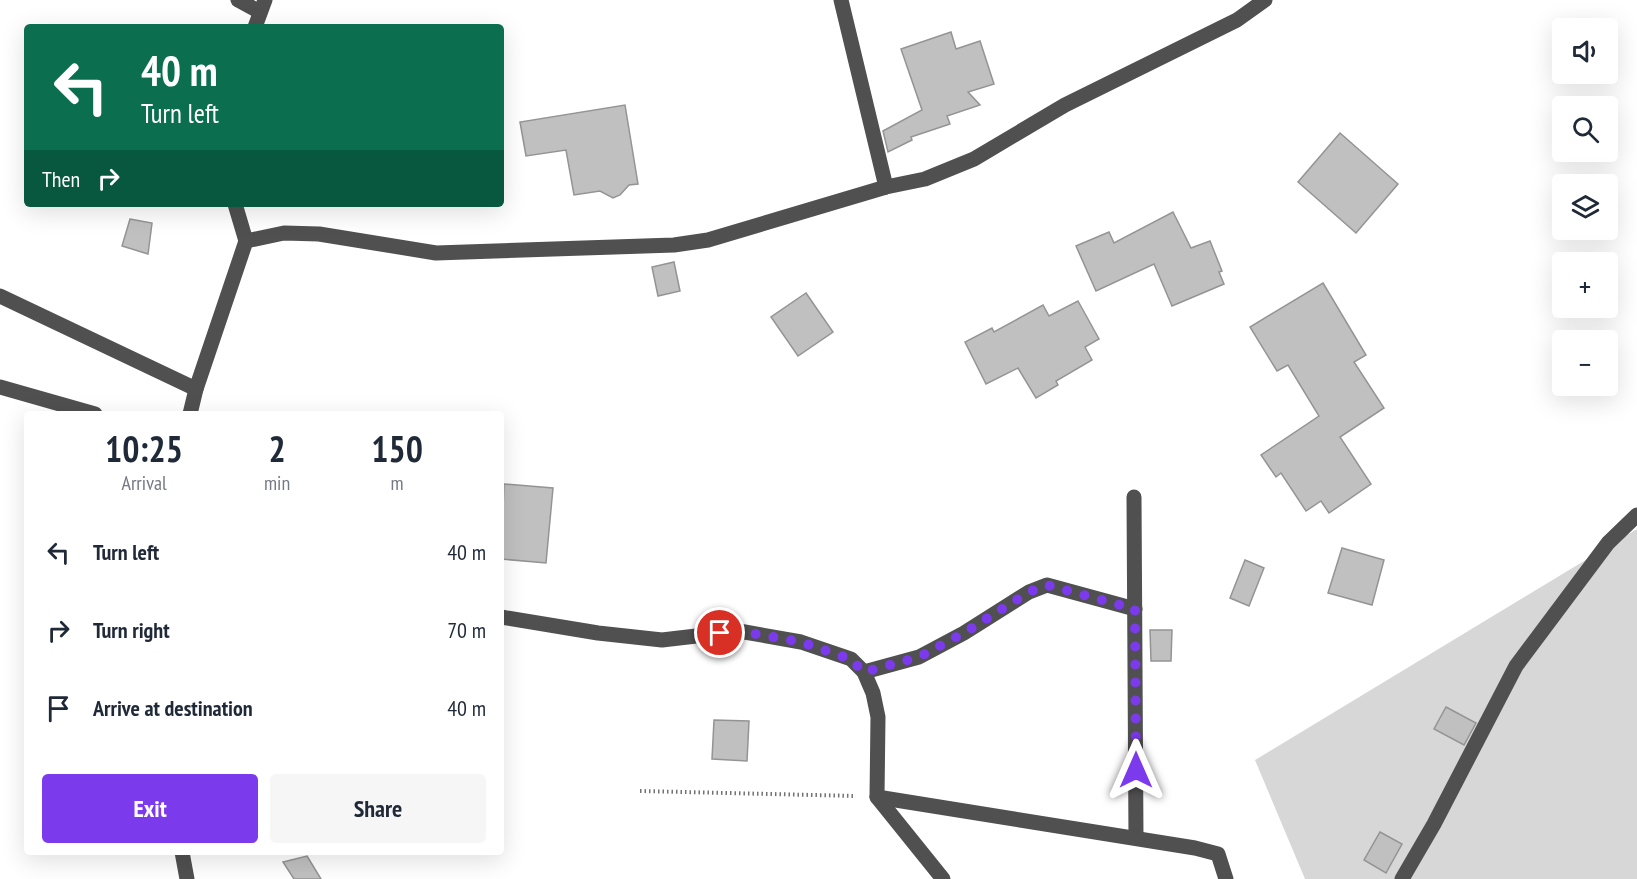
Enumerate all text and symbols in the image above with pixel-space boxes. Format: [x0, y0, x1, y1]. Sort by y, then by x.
map controls [1552, 18, 1618, 396]
button: sound [1552, 18, 1618, 84]
text: 40 m [141, 43, 218, 98]
icon: left [42, 48, 120, 126]
text: Turn left [141, 96, 219, 130]
button: search [1552, 96, 1618, 162]
icon: right [92, 162, 125, 195]
text: Then [42, 165, 80, 193]
button: layers [1552, 174, 1618, 240]
button: + [1552, 252, 1618, 318]
button: − [1552, 330, 1618, 396]
text: 10:25 [105, 425, 183, 472]
text: 2 [268, 425, 286, 472]
text: 150 [371, 425, 423, 472]
text: Arrival [121, 470, 167, 496]
text: min [264, 470, 290, 496]
text: m [391, 470, 404, 496]
icon: left [42, 536, 75, 569]
text: Turn left [93, 538, 159, 566]
text: 40 m [447, 538, 486, 566]
pin [694, 607, 745, 658]
icon: right [42, 614, 75, 647]
text: Turn right [93, 616, 170, 644]
text: 70 m [447, 616, 486, 644]
icon: arrive [703, 616, 736, 649]
icon: arrive [42, 692, 75, 725]
text: Arrive at destination [93, 694, 253, 722]
text: 40 m [447, 694, 486, 722]
position arrow [1104, 738, 1168, 802]
button: Exit [42, 774, 258, 843]
button: Share [270, 774, 486, 843]

